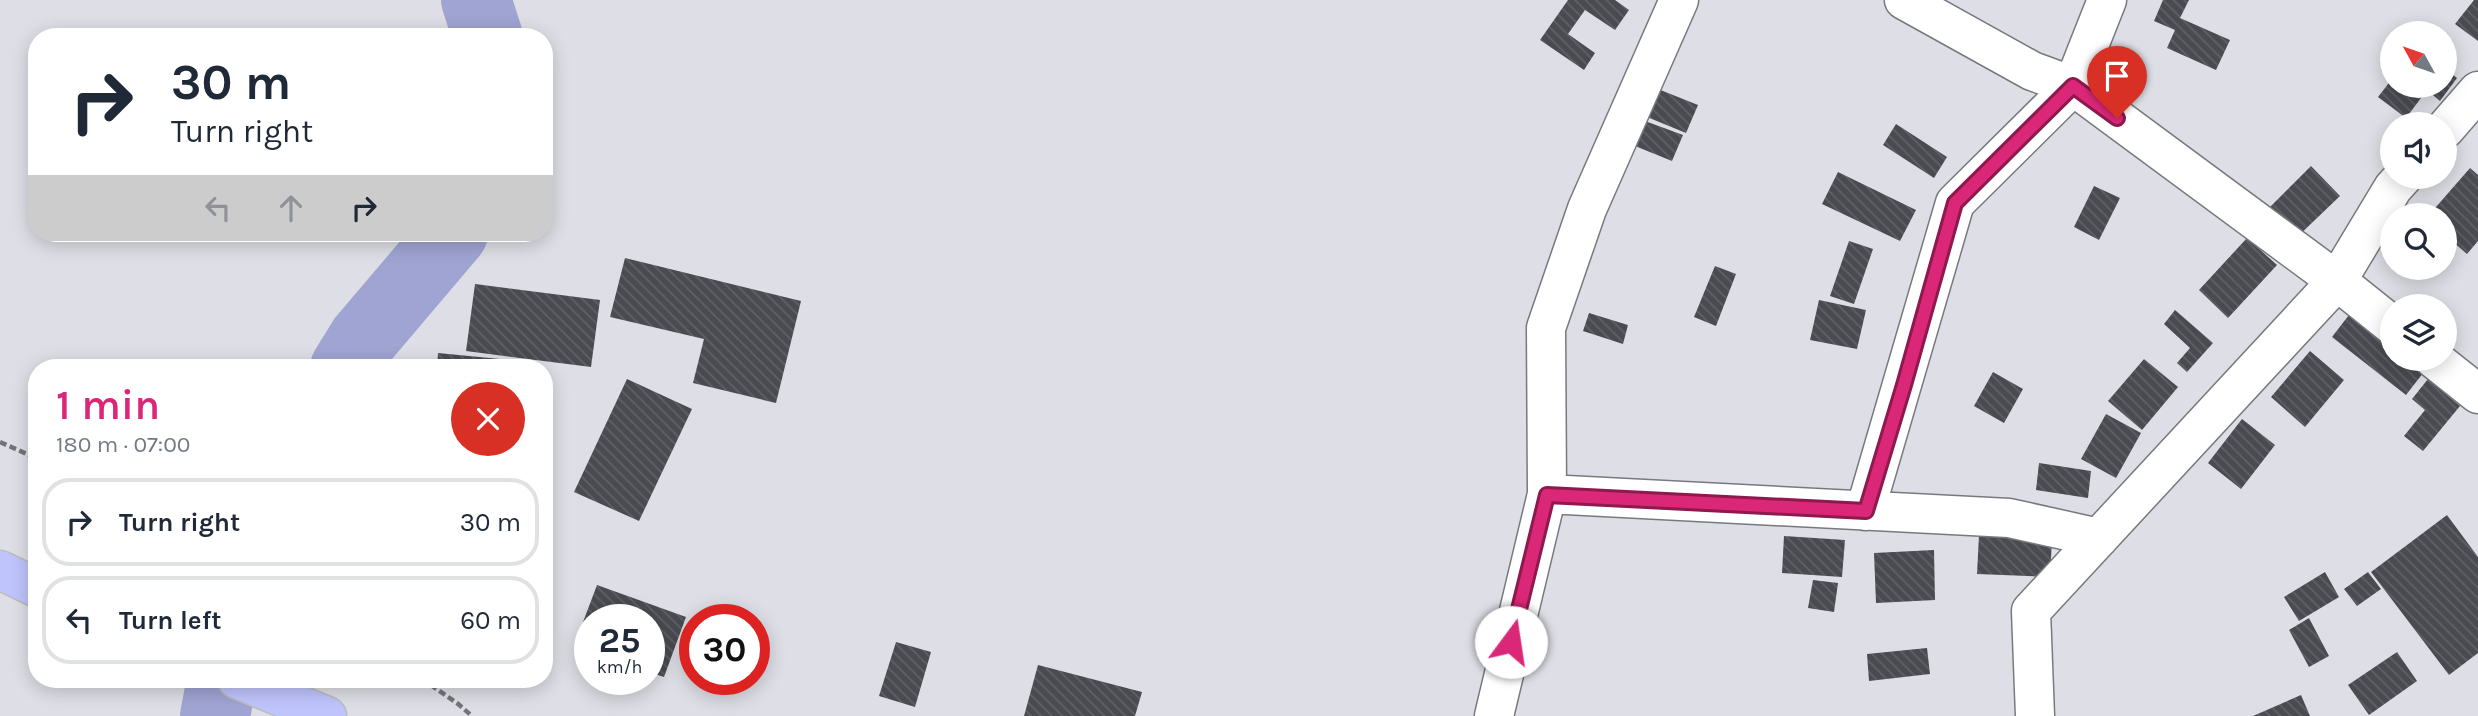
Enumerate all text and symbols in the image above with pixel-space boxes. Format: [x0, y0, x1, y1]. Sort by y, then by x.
north arrow [2380, 21, 2457, 98]
map controls [2380, 21, 2457, 371]
pin [2087, 46, 2147, 118]
text: 30 m [171, 54, 291, 111]
icon: right [56, 56, 147, 147]
icon: arrive [2098, 57, 2136, 95]
button: sound [2380, 112, 2457, 189]
text: Turn right [171, 113, 313, 150]
icon: left [199, 189, 237, 227]
icon: ahead [272, 189, 310, 227]
icon: right [345, 189, 383, 227]
button: search [2380, 203, 2457, 280]
button: layers [2380, 294, 2457, 371]
text: 1 min [56, 380, 160, 430]
button: close [451, 382, 525, 456]
text: 180 m · 07:00 [56, 431, 190, 458]
icon: right [60, 503, 98, 541]
text: Turn right [119, 507, 240, 538]
text: 30 m [460, 507, 521, 538]
icon: left [60, 601, 98, 639]
speed limit sign: 30 [679, 604, 770, 695]
text: Turn left [119, 605, 221, 636]
text: 60 m [460, 605, 521, 636]
position arrow [1474, 605, 1548, 679]
text: 25 [599, 620, 640, 661]
text: km/h [597, 656, 642, 678]

